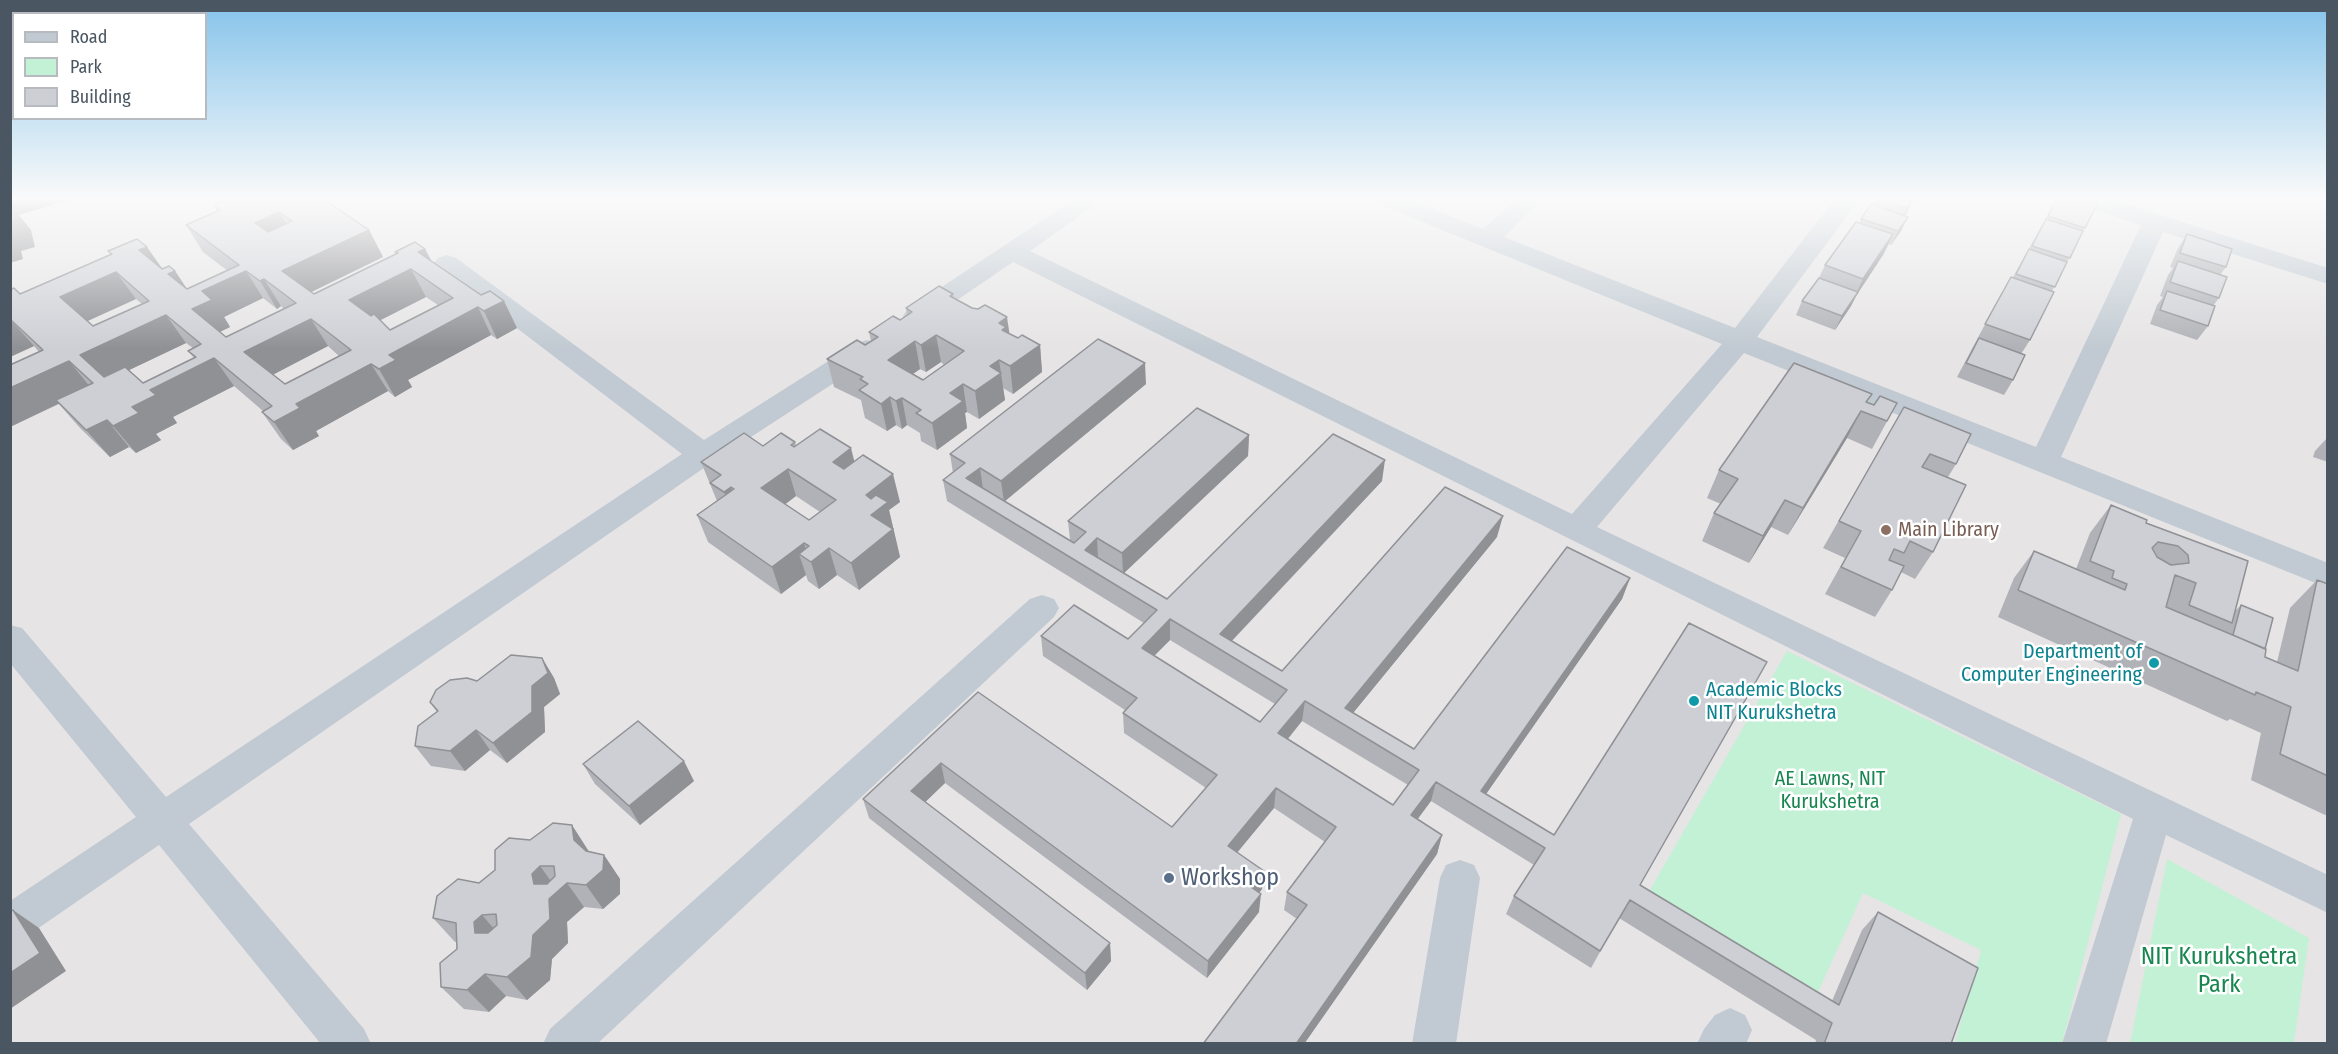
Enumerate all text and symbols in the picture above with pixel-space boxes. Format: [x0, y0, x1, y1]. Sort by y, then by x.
legend [12, 12, 207, 120]
text: Road [70, 26, 107, 48]
text: Park [70, 56, 102, 78]
text: Building [70, 86, 131, 108]
place label: Main Library [1898, 518, 1999, 542]
marker: Main Library [1879, 523, 1893, 537]
place label: Department of Computer Engineering [1961, 640, 2142, 687]
marker: Department of Computer Engineering [2147, 656, 2161, 670]
place label: Academic Blocks NIT Kurukshetra [1706, 678, 1842, 725]
marker: Academic Blocks NIT Kurukshetra [1687, 694, 1701, 708]
park label: AE Lawns, NIT Kurukshetra [1775, 767, 1885, 814]
place label: Workshop [1181, 864, 1279, 892]
marker: Workshop [1162, 871, 1176, 885]
park label: NIT Kurukshetra Park [2141, 943, 2297, 999]

